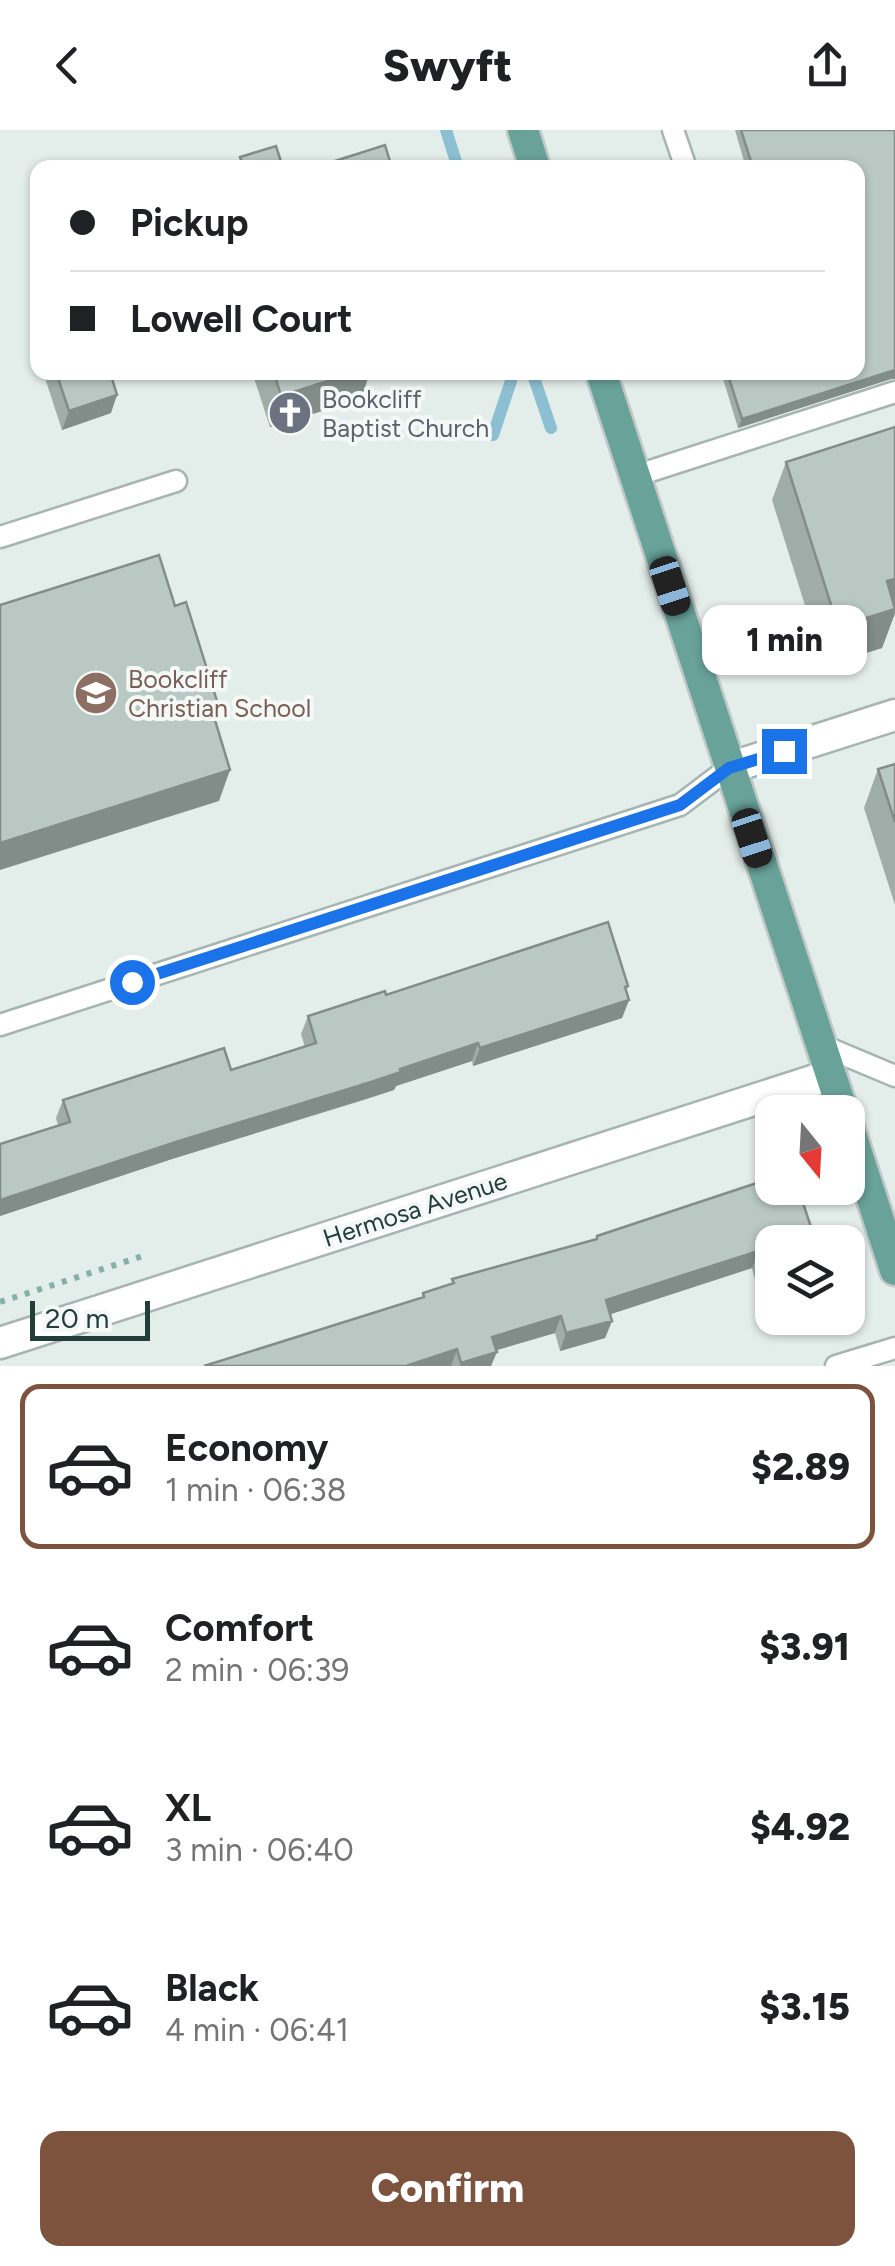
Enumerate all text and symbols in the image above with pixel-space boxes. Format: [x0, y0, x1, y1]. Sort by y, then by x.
icon: back [40, 38, 95, 93]
text: Swyft [383, 38, 512, 92]
icon: share [800, 38, 855, 93]
text: Pickup [130, 200, 248, 246]
text: Lowell Court [130, 296, 352, 342]
place label: Bookcliff Baptist Church [322, 384, 489, 443]
church icon: Bookcliff Baptist Church [267, 390, 313, 436]
car [646, 553, 694, 619]
callout: 1 min [702, 606, 866, 676]
text: 1 min [746, 621, 823, 659]
place label: Bookcliff Christian School [128, 664, 311, 723]
school or university icon: Bookcliff Christian School [73, 670, 119, 716]
route end [762, 729, 807, 774]
car [728, 805, 776, 871]
route start [110, 960, 155, 1005]
north arrow [755, 1095, 865, 1205]
map controls [755, 1095, 865, 1335]
street label: Hermosa Avenue [319, 1165, 511, 1253]
button: layers [755, 1225, 865, 1335]
scale bar [30, 1296, 150, 1340]
text: 20 m [45, 1301, 109, 1335]
icon: car [45, 1422, 135, 1512]
text: Economy [165, 1425, 328, 1471]
text: $2.89 [751, 1444, 850, 1490]
text: 1 min · 06:38 [165, 1471, 346, 1509]
icon: car [45, 1602, 135, 1692]
text: Comfort [165, 1605, 314, 1651]
text: $3.91 [759, 1624, 850, 1670]
text: 2 min · 06:39 [165, 1651, 349, 1689]
icon: car [45, 1782, 135, 1872]
text: XL [165, 1785, 211, 1831]
text: $4.92 [750, 1804, 850, 1850]
text: 3 min · 06:40 [165, 1831, 354, 1869]
icon: car [45, 1962, 135, 2052]
text: Black [165, 1965, 259, 2011]
text: $3.15 [759, 1984, 850, 2030]
text: 4 min · 06:41 [165, 2011, 349, 2049]
button: Confirm [40, 2131, 855, 2246]

